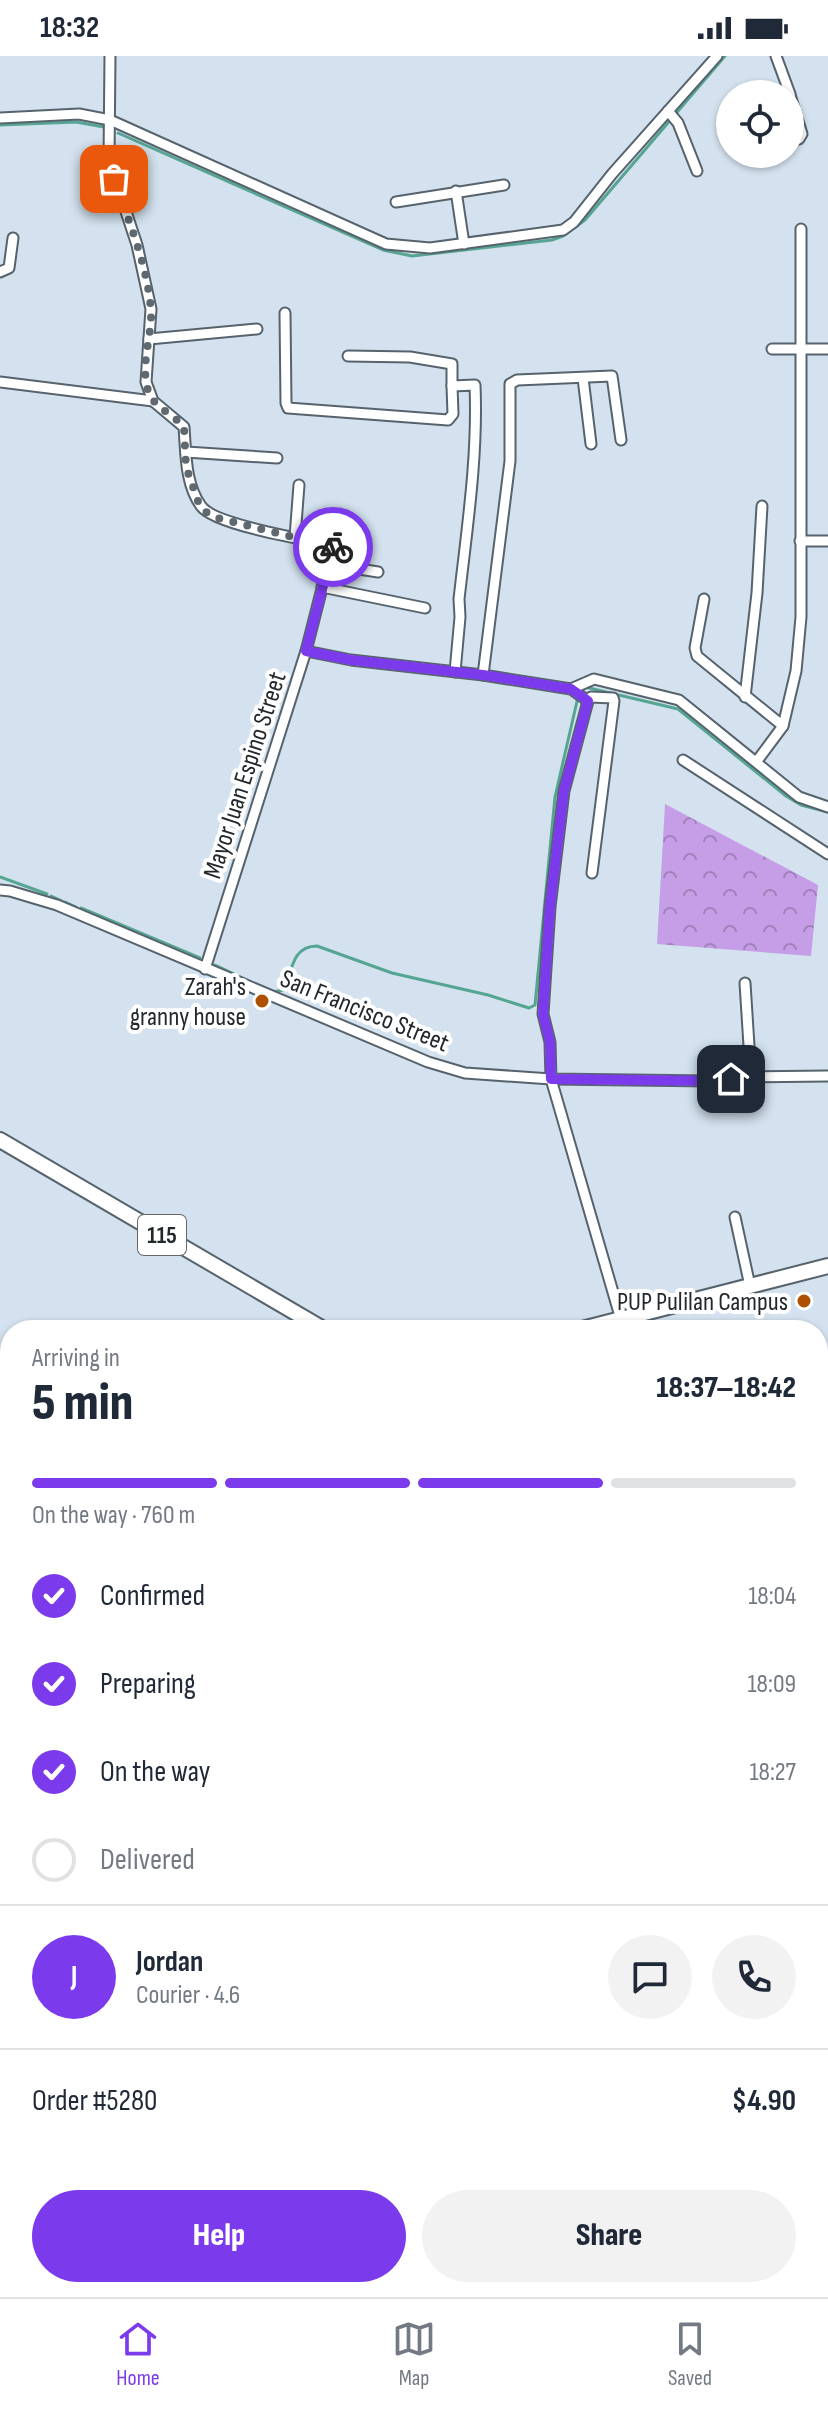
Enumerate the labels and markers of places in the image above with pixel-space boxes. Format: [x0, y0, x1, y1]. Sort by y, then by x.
pin [80, 145, 148, 213]
place label: Zarah's granny house [130, 972, 246, 1033]
marker: Zarah's granny house [253, 992, 271, 1010]
pin [697, 1045, 765, 1113]
place label: PUP Pulilan Campus [617, 1287, 788, 1318]
marker: PUP Pulilan Campus [795, 1292, 813, 1310]

